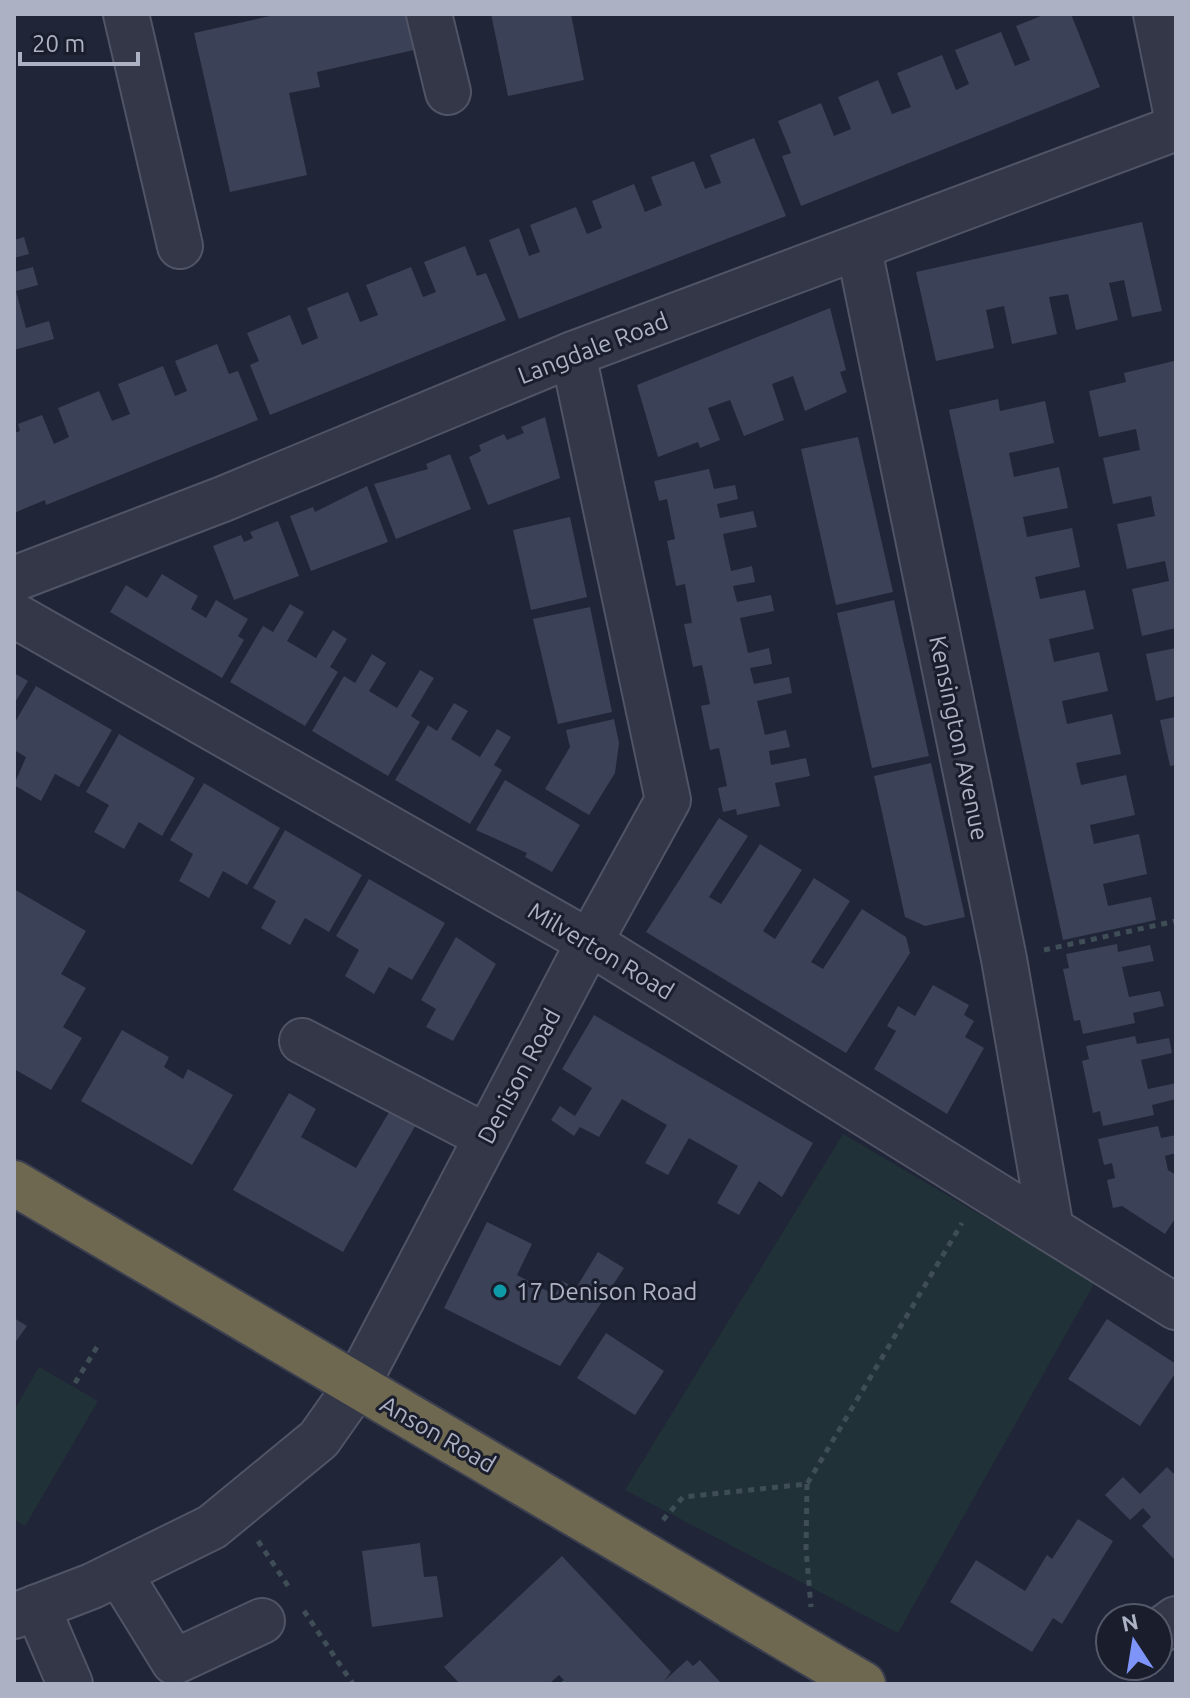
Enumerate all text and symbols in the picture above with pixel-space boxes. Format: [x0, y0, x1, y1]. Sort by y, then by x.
scale bar [20, 16, 138, 66]
text: 20 m [32, 30, 85, 57]
street label: Langdale Road [514, 307, 672, 389]
street label: Kensington Avenue [924, 633, 994, 843]
street label: Milverton Road [523, 897, 679, 1005]
street label: Denison Road [472, 1004, 566, 1148]
place label: 17 Denison Road [516, 1278, 697, 1305]
marker: 17 Denison Road [491, 1282, 509, 1300]
street label: Anson Road [376, 1390, 500, 1478]
north arrow [1094, 1602, 1174, 1682]
text: N [1119, 1608, 1140, 1636]

